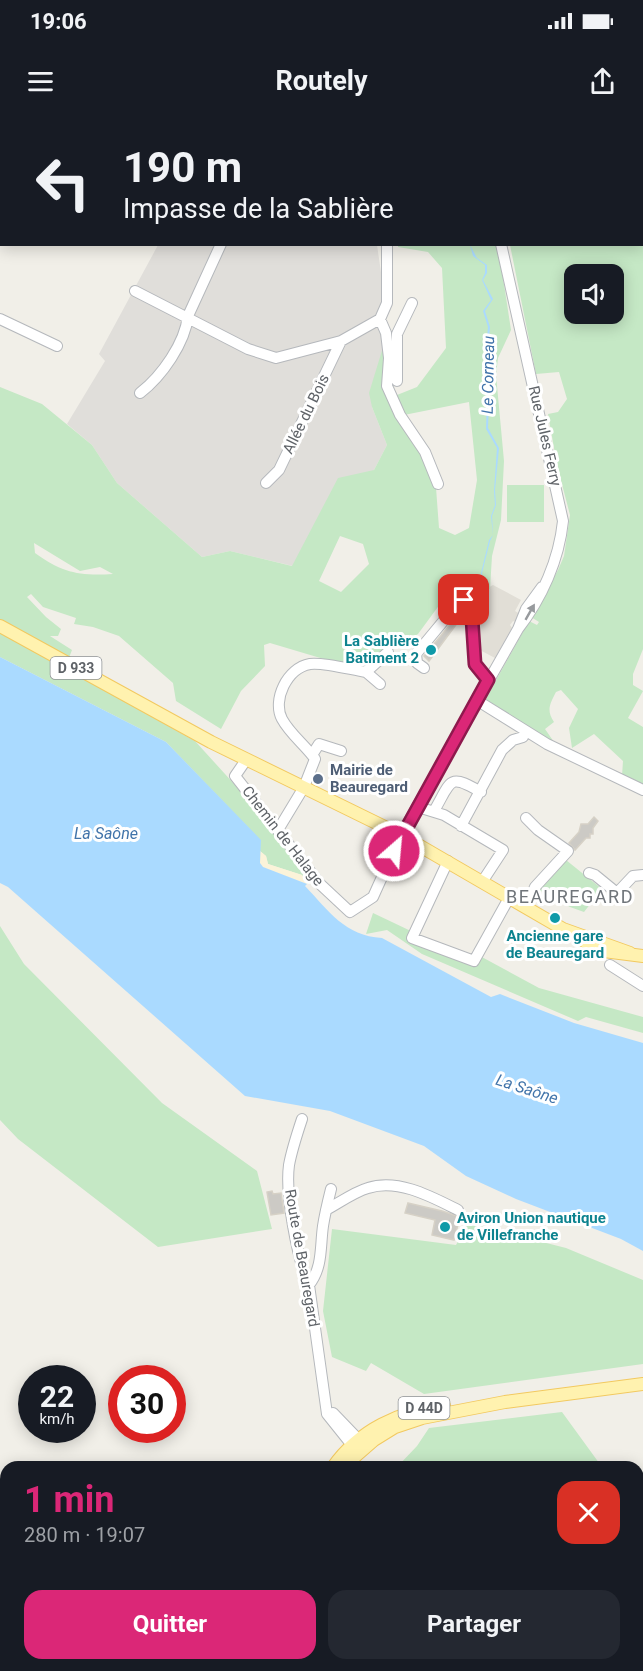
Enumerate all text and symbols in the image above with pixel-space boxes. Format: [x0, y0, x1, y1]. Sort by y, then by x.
text: 19:06 [30, 9, 87, 34]
icon: menu [24, 65, 57, 98]
text: Routely [275, 65, 368, 97]
icon: share [586, 65, 619, 98]
text: 190 m [123, 143, 242, 192]
icon: left [24, 144, 102, 222]
text: Impasse de la Sablière [123, 193, 394, 225]
map controls [564, 264, 624, 324]
button: sound [564, 264, 624, 324]
water label: Le Corneau [478, 335, 498, 414]
street label: Allée du Bois [279, 371, 333, 457]
street label: Rue Jules Ferry [525, 384, 565, 488]
pin [438, 574, 489, 625]
icon: arrive [447, 583, 480, 616]
one-way arrow [525, 603, 535, 620]
place label: La Sablière Batiment 2 [344, 632, 419, 667]
marker: La Sablière Batiment 2 [424, 643, 438, 657]
road number: D 933 [50, 657, 101, 679]
place label: Mairie de Beauregard [330, 761, 408, 796]
marker: Mairie de Beauregard [311, 772, 325, 786]
street label: Chemin de Halage [238, 782, 328, 890]
position arrow [362, 819, 426, 883]
water label: La Saône [74, 824, 138, 843]
district label: BEAUREGARD [506, 886, 634, 907]
marker: Ancienne gare de Beauregard [548, 911, 562, 925]
place label: Ancienne gare de Beauregard [506, 927, 604, 962]
water label: La Saône [494, 1070, 560, 1108]
street label: Route de Beauregard [281, 1188, 323, 1328]
place label: Aviron Union nautique de Villefranche [457, 1209, 606, 1244]
marker: Aviron Union nautique de Villefranche [438, 1220, 452, 1234]
speed limit sign: 30 [108, 1365, 186, 1443]
text: 22 [40, 1379, 74, 1414]
road number: D 44D [398, 1397, 450, 1419]
text: km/h [39, 1410, 75, 1428]
text: 1 min [24, 1479, 115, 1521]
button: close [557, 1481, 620, 1544]
text: 280 m · 19:07 [24, 1523, 145, 1547]
button: Quitter [24, 1590, 316, 1659]
button: Partager [328, 1590, 620, 1659]

